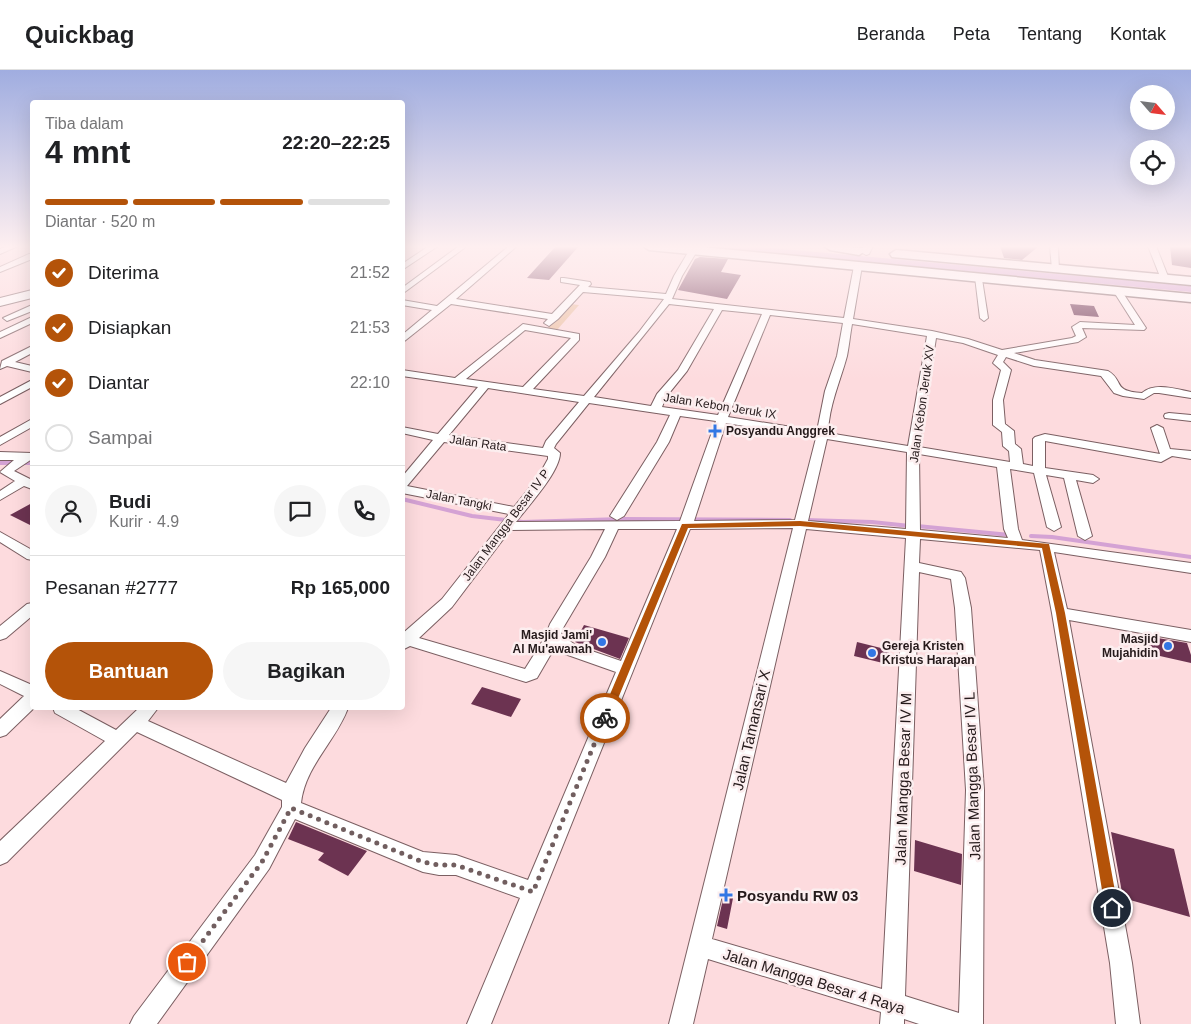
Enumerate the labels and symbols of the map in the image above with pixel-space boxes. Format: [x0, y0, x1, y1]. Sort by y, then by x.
north arrow [1130, 85, 1175, 130]
street label: Jalan Kebon Jeruk XV [907, 344, 937, 464]
street label: Jalan Kebon Jeruk IX [663, 390, 777, 422]
marker: Posyandu Anggrek [708, 424, 722, 438]
place label: Posyandu Anggrek [726, 424, 835, 438]
street label: Jalan Rata [449, 432, 508, 454]
street label: Jalan Mangga Besar IV P [459, 466, 553, 584]
street label: Jalan Tangki [425, 487, 493, 513]
place label: Masjid Jami' Al Mu'awanah [512, 628, 592, 656]
place label: Masjid Mujahidin [1102, 632, 1158, 660]
marker: Masjid Jami' Al Mu'awanah [596, 636, 608, 648]
place label: Gereja Kristen Kristus Harapan [882, 639, 975, 667]
marker: Masjid Mujahidin [1162, 640, 1174, 652]
marker: Gereja Kristen Kristus Harapan [866, 647, 878, 659]
street label: Jalan Tamansari X [729, 668, 773, 792]
street label: Jalan Mangga Besar IV M [891, 692, 915, 866]
street label: Jalan Mangga Besar IV L [961, 692, 983, 860]
courier [580, 693, 630, 743]
place label: Posyandu RW 03 [737, 887, 858, 904]
pin [1091, 887, 1133, 929]
marker: Posyandu RW 03 [719, 888, 733, 902]
pin [166, 941, 208, 983]
street label: Jalan Mangga Besar 4 Raya [721, 945, 908, 1017]

